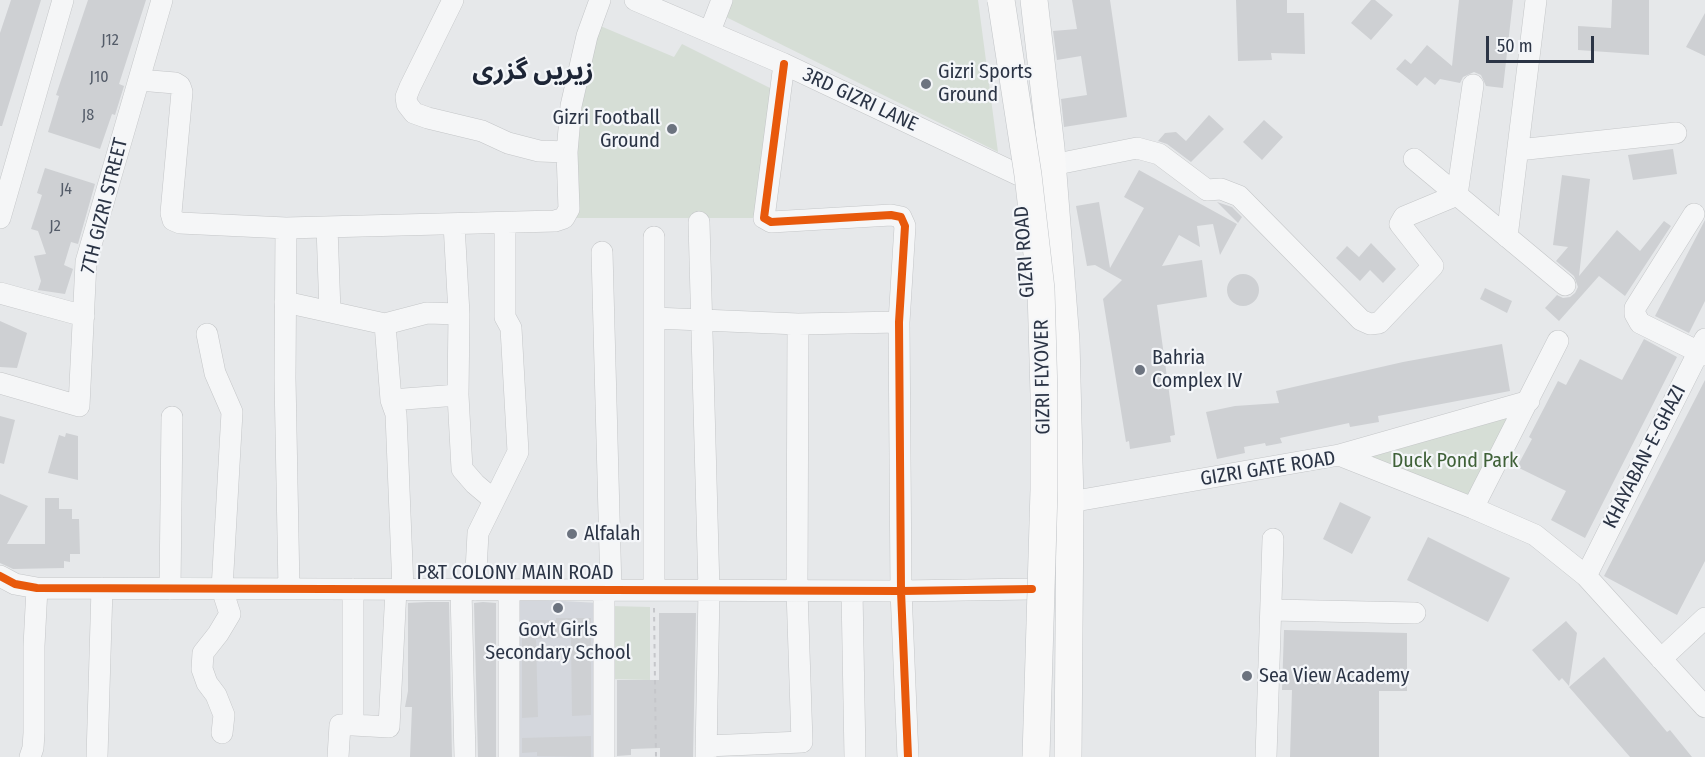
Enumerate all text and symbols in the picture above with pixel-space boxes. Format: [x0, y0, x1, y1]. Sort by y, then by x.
scale bar [1489, 24, 1597, 62]
house number: J12 [101, 31, 119, 51]
text: 50 m [1497, 35, 1533, 57]
district label: زیریں گزری [472, 56, 594, 88]
place label: Gizri Sports Ground [938, 60, 1032, 107]
street label: 3RD GIZRI LANE [799, 63, 921, 137]
house number: J10 [90, 68, 108, 88]
marker: Gizri Sports Ground [919, 77, 933, 91]
house number: J8 [82, 106, 94, 126]
place label: Gizri Football Ground [553, 106, 660, 153]
marker: Gizri Football Ground [665, 122, 679, 136]
street label: 7TH GIZRI STREET [77, 136, 133, 276]
house number: J4 [60, 180, 72, 200]
street label: GIZRI ROAD [1010, 205, 1040, 299]
house number: J2 [49, 217, 61, 237]
street label: GIZRI FLYOVER [1030, 319, 1056, 435]
place label: Bahria Complex IV [1152, 346, 1242, 393]
marker: Bahria Complex IV [1133, 363, 1147, 377]
street label: KHAYABAN-E-GHAZI [1598, 381, 1692, 533]
street label: GIZRI GATE ROAD [1199, 446, 1337, 492]
park label: Duck Pond Park [1392, 449, 1518, 473]
place label: Alfalah [584, 522, 641, 546]
marker: Alfalah [565, 527, 579, 541]
street label: P&T COLONY MAIN ROAD [416, 561, 614, 585]
marker: Govt Girls Secondary School [551, 601, 565, 615]
place label: Govt Girls Secondary School [485, 618, 631, 665]
place label: Sea View Academy [1259, 664, 1409, 688]
marker: Sea View Academy [1240, 669, 1254, 683]

